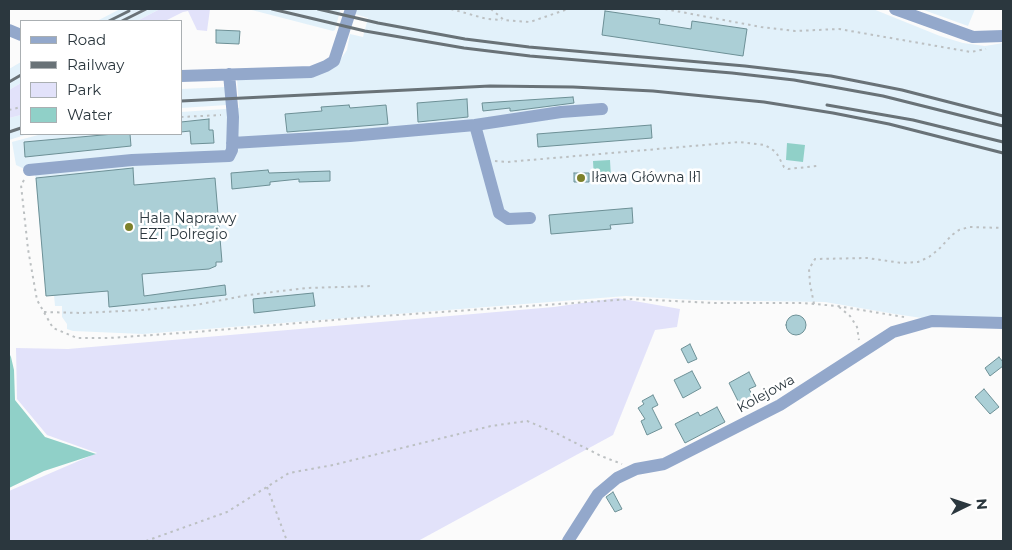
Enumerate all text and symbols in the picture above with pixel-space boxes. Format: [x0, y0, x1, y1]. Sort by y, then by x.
legend [20, 20, 182, 135]
text: Road [67, 30, 106, 49]
text: Railway [67, 55, 124, 74]
text: Park [67, 80, 101, 99]
text: Water [67, 105, 113, 124]
place label: Iława Główna Ił1 [591, 170, 701, 186]
marker: Iława Główna Ił1 [575, 172, 587, 184]
place label: Hala Naprawy EZT Polregio [139, 211, 236, 243]
marker: Hala Naprawy EZT Polregio [123, 221, 135, 233]
street label: Kolejowa [734, 371, 798, 417]
north arrow [942, 480, 992, 530]
text: N [973, 498, 991, 510]

